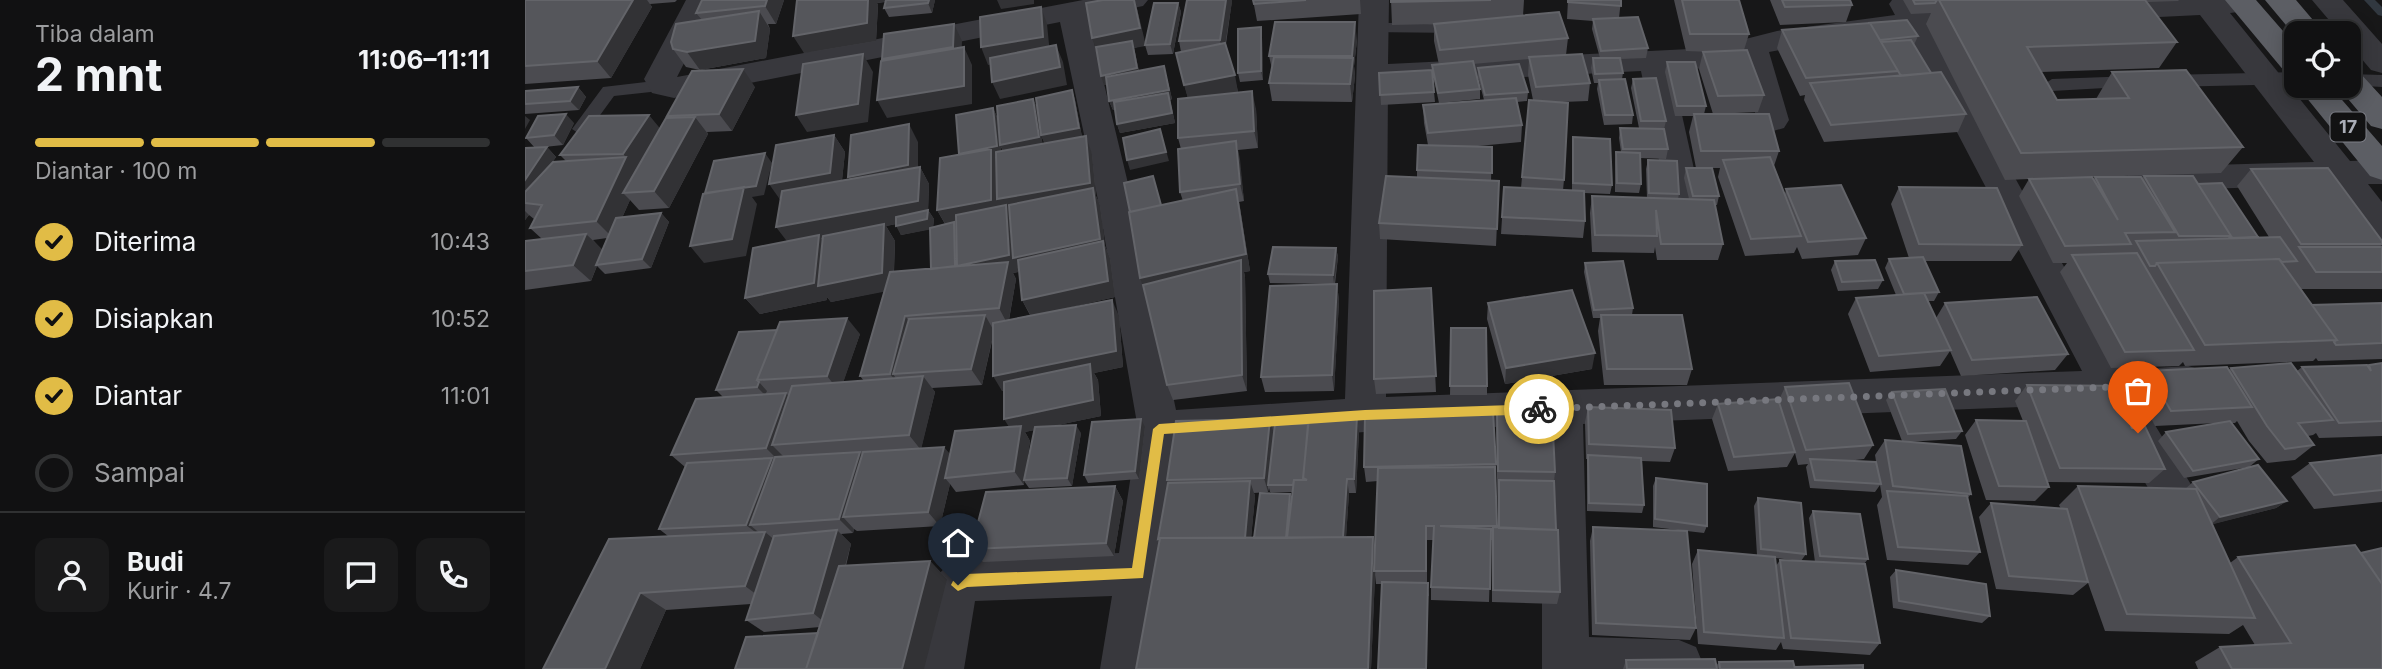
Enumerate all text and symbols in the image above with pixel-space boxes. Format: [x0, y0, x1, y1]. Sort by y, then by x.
text: Tiba dalam [35, 20, 155, 48]
map controls [2284, 21, 2361, 98]
button: locate [2284, 21, 2361, 98]
text: 11:06–11:11 [358, 44, 490, 75]
text: 2 mnt [35, 46, 162, 102]
road number: 17 [2331, 112, 2365, 142]
text: Diantar · 100 m [35, 157, 197, 185]
icon: check [35, 223, 73, 261]
text: Diterima [94, 226, 196, 257]
text: 10:43 [430, 228, 490, 256]
icon: check [35, 300, 73, 338]
text: Disiapkan [94, 303, 214, 334]
text: 10:52 [432, 305, 490, 333]
pin [2108, 361, 2168, 433]
icon: bag [2119, 372, 2157, 410]
courier [1504, 374, 1574, 444]
icon: check [35, 377, 73, 415]
text: Diantar [94, 380, 182, 411]
text: 11:01 [441, 382, 490, 410]
icon: bike [1520, 390, 1558, 428]
text: Sampai [94, 457, 185, 488]
pin [928, 513, 988, 585]
icon: home [939, 524, 977, 562]
button: person [35, 538, 109, 612]
button: chat [324, 538, 398, 612]
button: phone [416, 538, 490, 612]
text: Budi [127, 546, 184, 577]
text: Kurir · 4.7 [127, 577, 232, 605]

